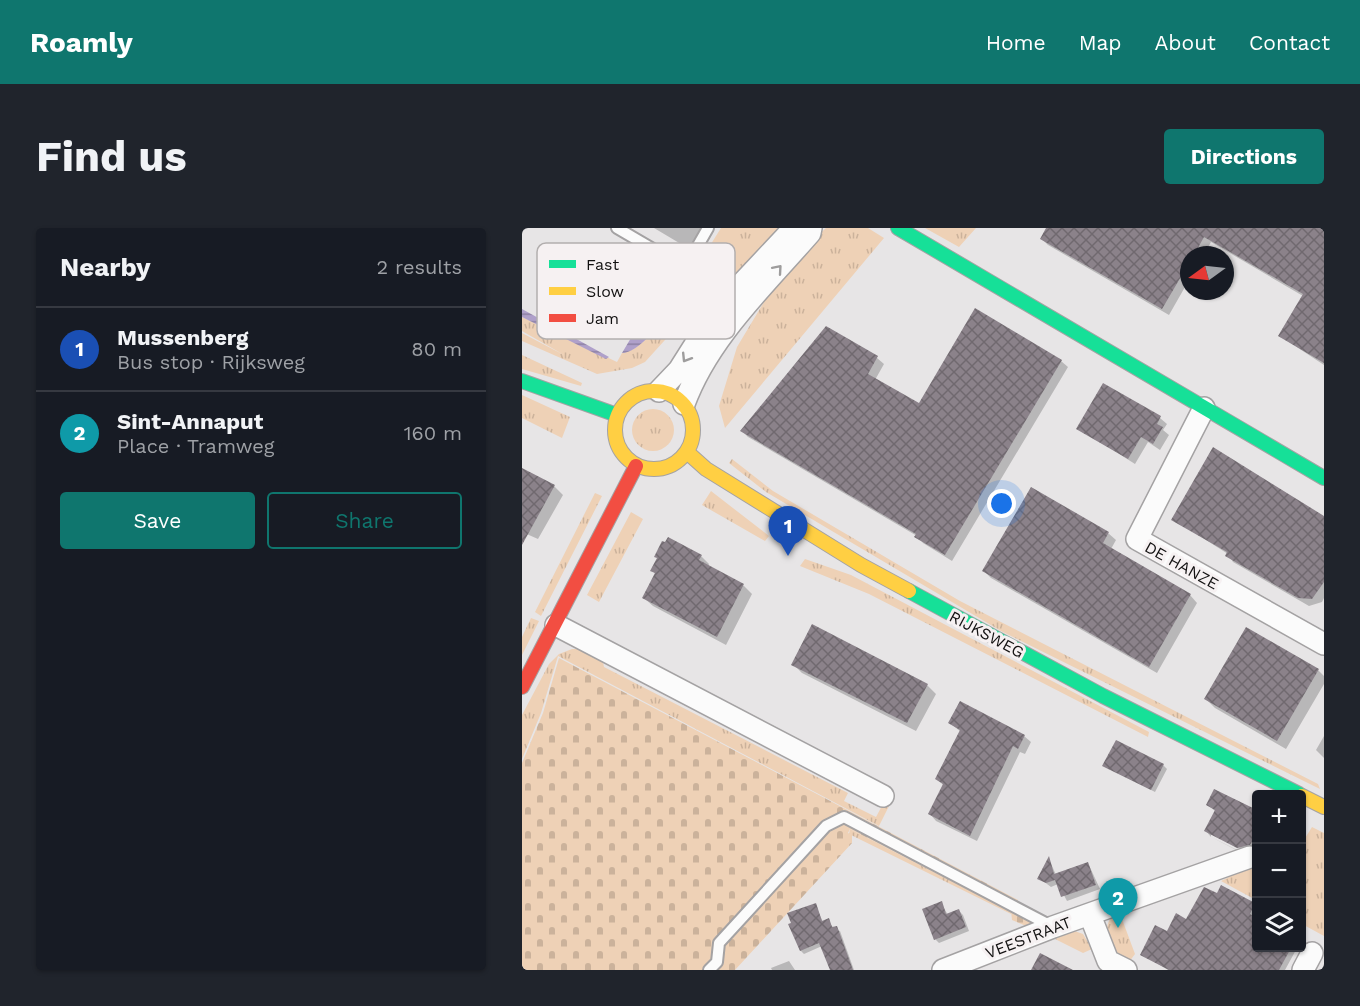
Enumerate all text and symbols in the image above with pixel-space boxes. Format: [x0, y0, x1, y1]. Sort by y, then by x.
text: Roamly [30, 26, 133, 59]
text: Home [986, 30, 1046, 55]
text: Map [1079, 30, 1122, 55]
text: About [1155, 30, 1216, 55]
text: Contact [1249, 30, 1330, 55]
button: Directions [1164, 129, 1324, 184]
text: Find us [36, 132, 187, 181]
legend [537, 243, 735, 339]
north arrow [1180, 246, 1234, 300]
text: Nearby [60, 252, 151, 282]
text: 2 results [377, 255, 462, 279]
text: Fast [586, 255, 619, 274]
one-way arrow [771, 266, 782, 276]
text: Slow [586, 282, 624, 301]
text: Jam [586, 309, 619, 328]
text: Mussenberg [117, 325, 248, 350]
text: 1 [75, 337, 84, 361]
text: 80 m [411, 337, 462, 361]
text: Bus stop · Rijksweg [117, 350, 305, 374]
one-way arrow [682, 352, 693, 363]
text: Sint-Annaput [117, 409, 263, 434]
text: 2 [74, 421, 85, 445]
text: 160 m [404, 421, 462, 445]
text: Place · Tramweg [117, 434, 274, 458]
your location [987, 489, 1016, 518]
button: Save [60, 492, 255, 549]
button: Share [267, 492, 462, 549]
pin: 1 [768, 506, 808, 556]
street label: DE HANZE [1141, 537, 1222, 594]
street label: RIJKSWEG [946, 607, 1027, 662]
map controls [1252, 790, 1306, 952]
button: + [1252, 790, 1306, 844]
button: − [1252, 844, 1306, 898]
pin: 2 [1098, 878, 1138, 928]
button: layers [1252, 898, 1306, 952]
street label: VEESTRAAT [983, 912, 1074, 963]

